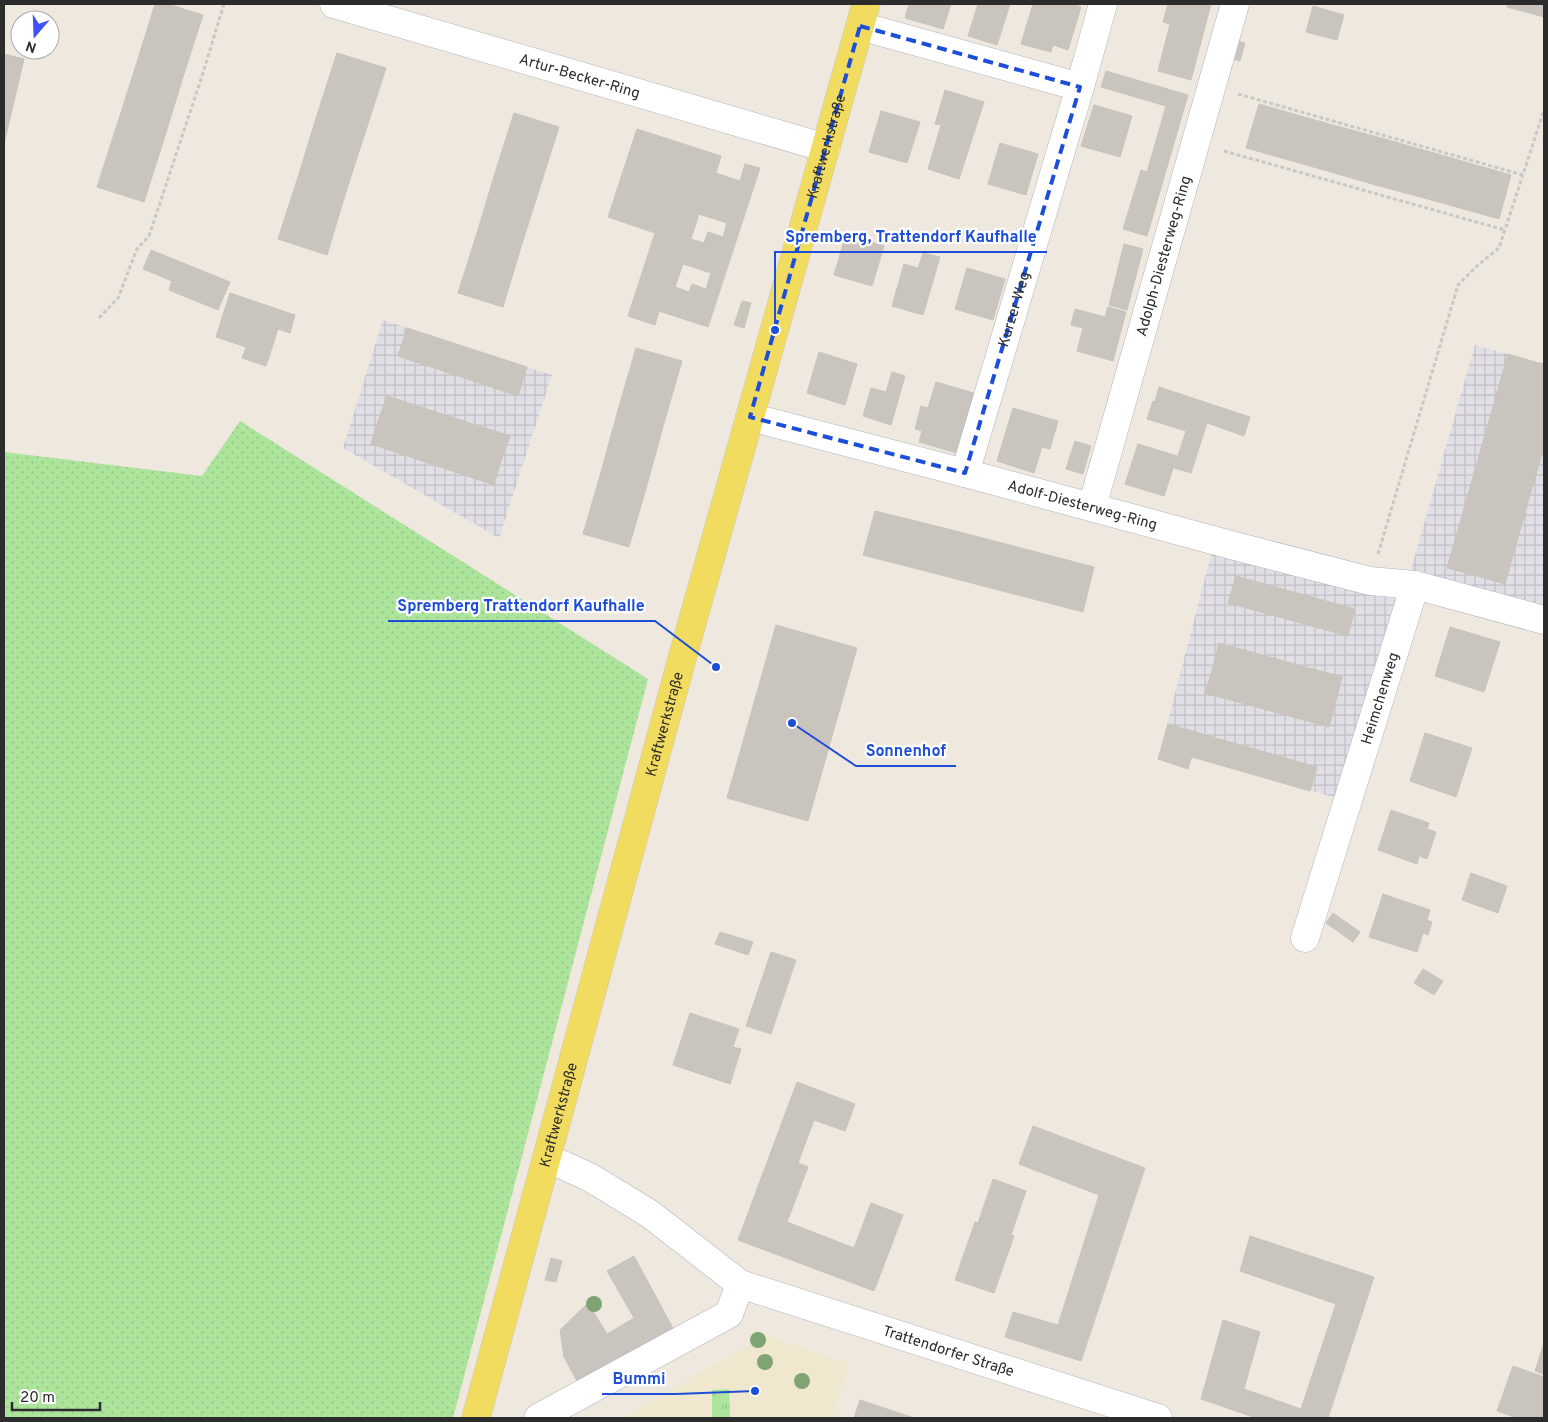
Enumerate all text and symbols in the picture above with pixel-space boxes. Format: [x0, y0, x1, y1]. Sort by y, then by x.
north arrow [10, 10, 60, 60]
text: N [24, 36, 39, 56]
street label: Artur-Becker-Ring [516, 51, 642, 104]
street label: Kraftwerkstraße [804, 92, 851, 201]
street label: Adolph-Diesterweg-Ring [1133, 174, 1197, 339]
callout: Spremberg, Trattendorf Kaufhalle [775, 221, 1047, 252]
text: Spremberg, Trattendorf Kaufhalle [785, 228, 1037, 248]
street label: Kurzer Weg [995, 269, 1035, 350]
street label: Adolf-Diesterweg-Ring [1005, 477, 1159, 536]
callout: Spremberg Trattendorf Kaufhalle [388, 590, 655, 621]
text: Spremberg Trattendorf Kaufhalle [397, 597, 645, 617]
street label: Heimchenweg [1358, 650, 1404, 747]
street label: Kraftwerkstraße [642, 670, 689, 779]
callout: Sonnenhof [856, 735, 956, 766]
text: Sonnenhof [866, 742, 946, 762]
street label: Kraftwerkstraße [536, 1061, 583, 1170]
street label: Trattendorfer Straße [880, 1322, 1016, 1382]
callout: Bummi [602, 1363, 676, 1394]
text: Bummi [612, 1370, 666, 1390]
scale bar [12, 1380, 100, 1412]
text: 20 m [20, 1389, 55, 1408]

